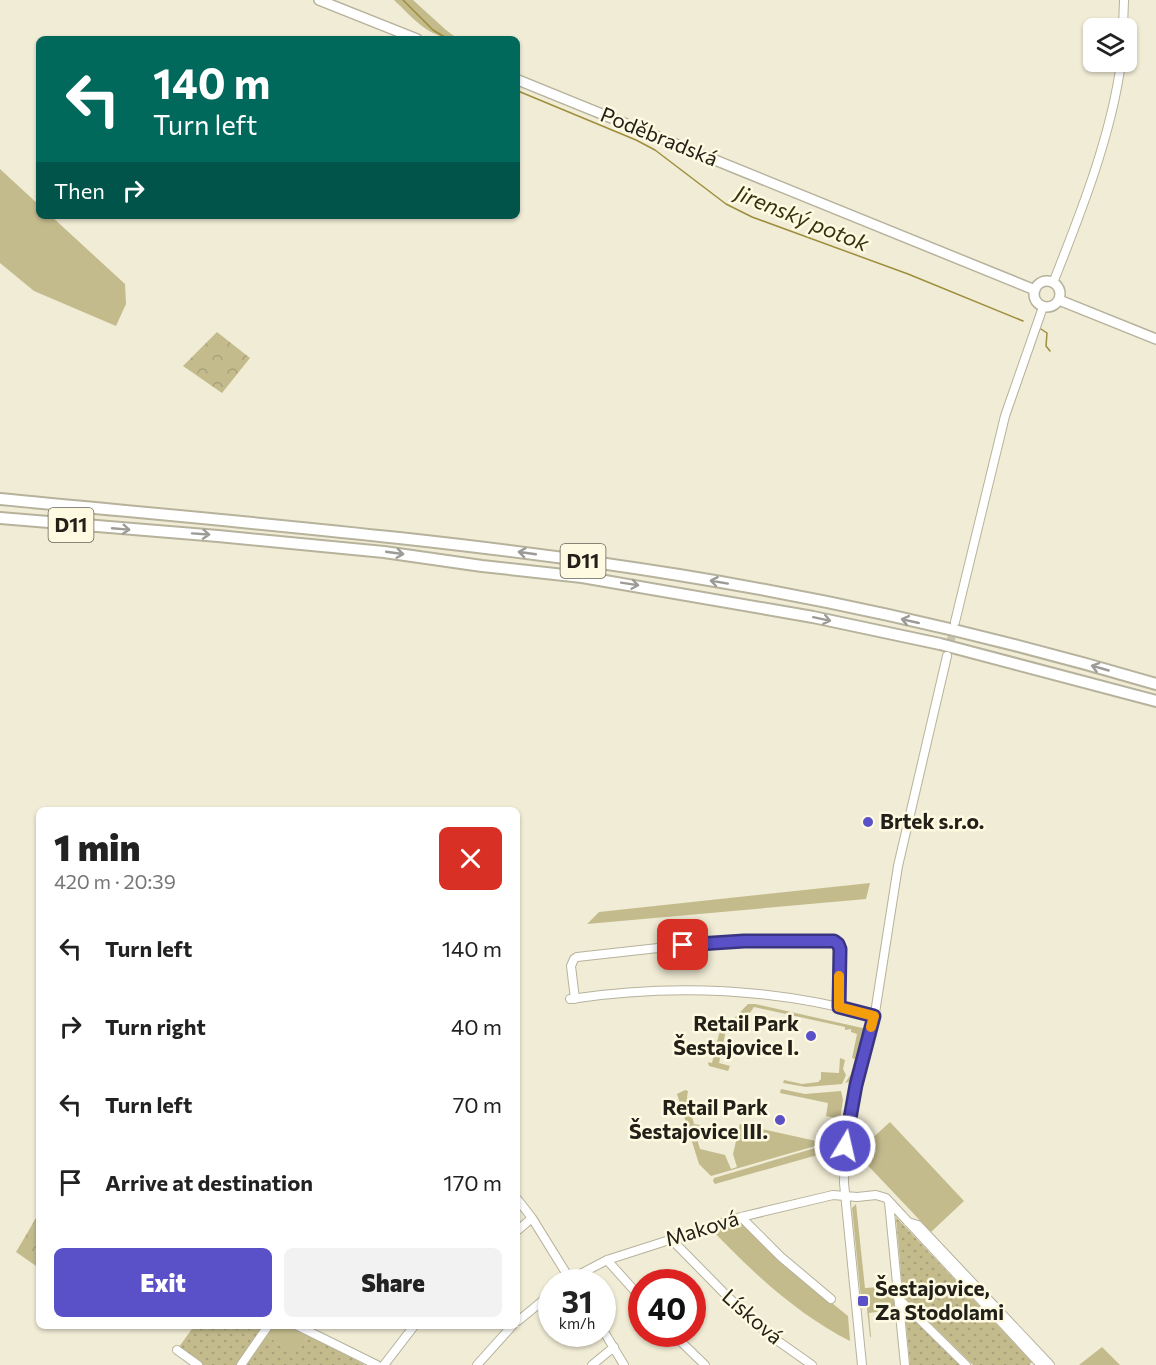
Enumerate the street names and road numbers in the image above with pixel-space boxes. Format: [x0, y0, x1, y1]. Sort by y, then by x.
street label: Poděbradská [597, 101, 722, 170]
road number: D11 [48, 508, 94, 542]
road number: D11 [560, 544, 606, 578]
street label: Maková [662, 1205, 741, 1251]
street label: Lísková [718, 1283, 788, 1349]

